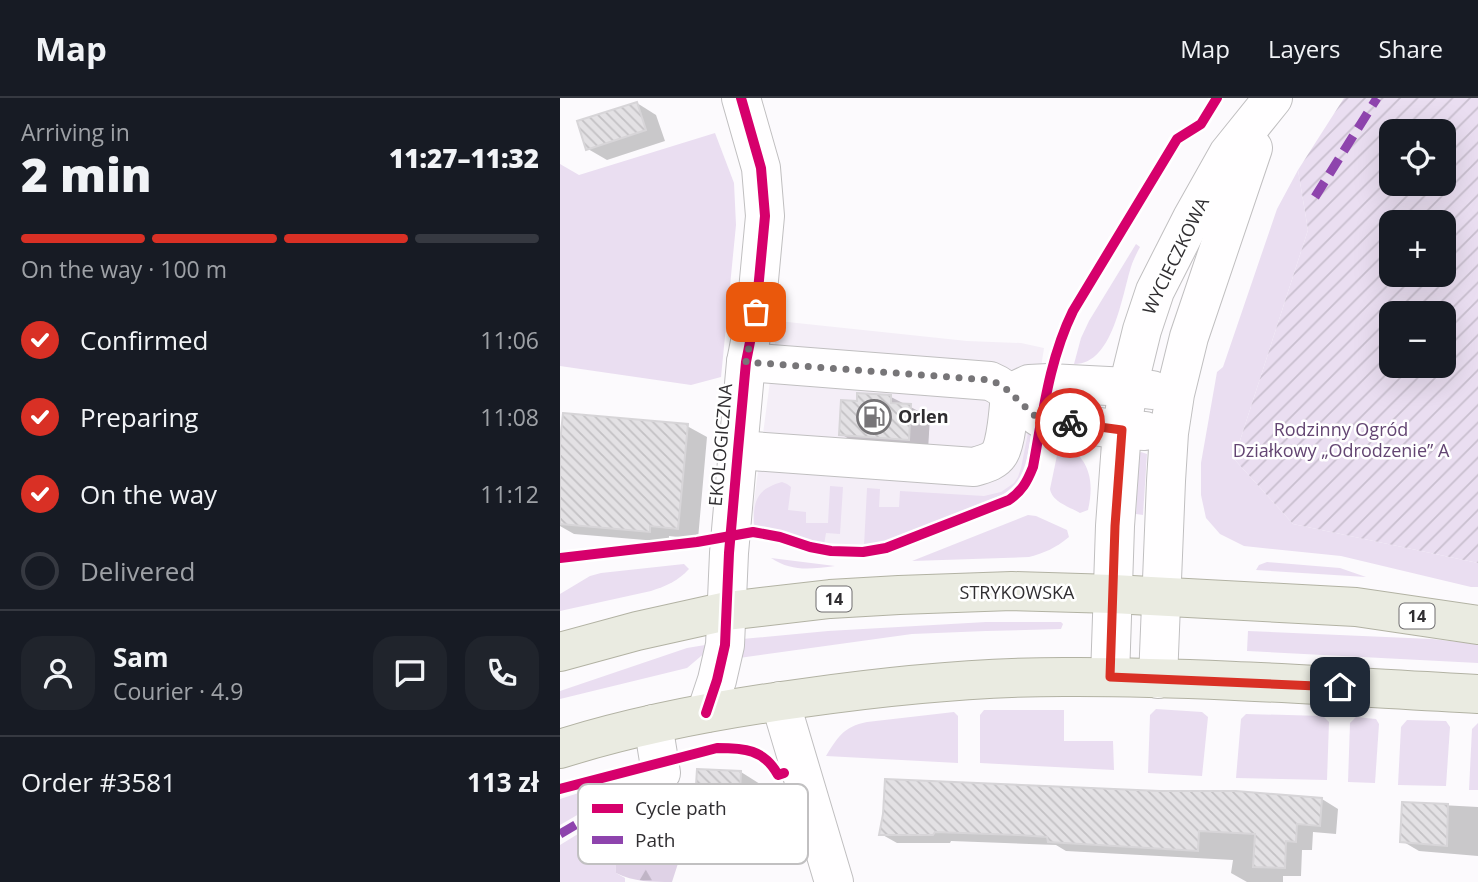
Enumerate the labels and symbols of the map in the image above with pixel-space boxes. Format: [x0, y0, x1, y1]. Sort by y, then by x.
street label: WYCIECZKOWA [1136, 192, 1214, 318]
pin [726, 282, 786, 342]
street label: EKOLOGICZNA [703, 382, 737, 507]
courier [1035, 388, 1105, 458]
fuel station icon: Orlen [855, 398, 893, 436]
place label: Orlen [898, 404, 948, 428]
park label: Rodzinny Ogród Działkowy „Odrodzenie” A [1233, 417, 1450, 462]
street label: STRYKOWSKA [960, 580, 1075, 604]
road number: 14 [816, 586, 852, 612]
road number: 14 [1400, 603, 1434, 628]
pin [1310, 657, 1370, 717]
legend [578, 784, 808, 864]
text: Cycle path [635, 795, 727, 821]
text: Path [635, 827, 675, 853]

